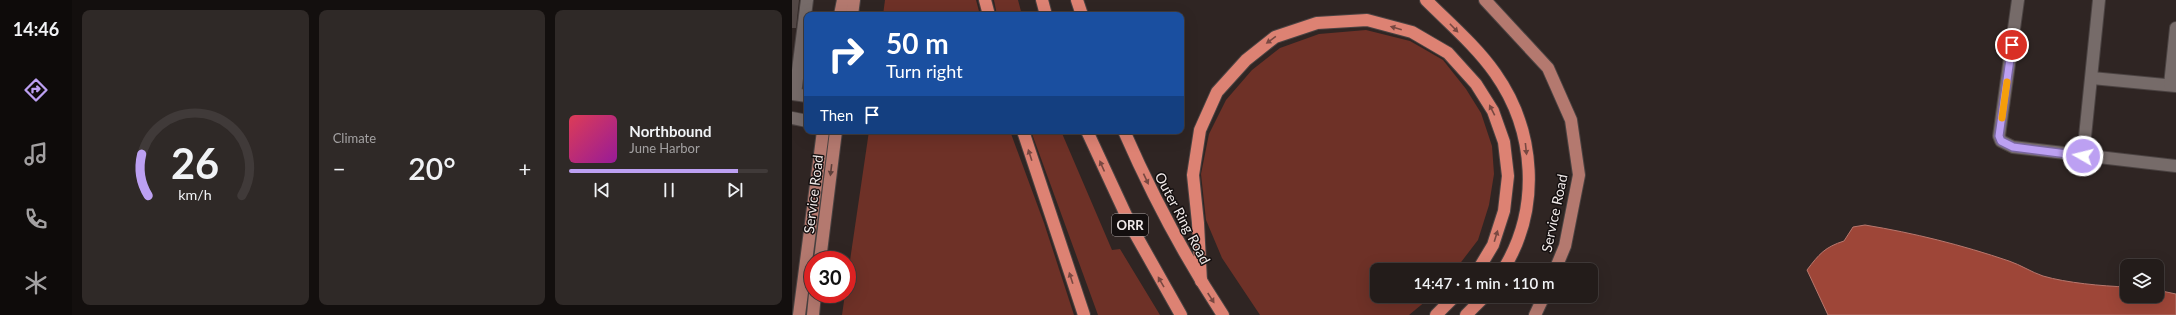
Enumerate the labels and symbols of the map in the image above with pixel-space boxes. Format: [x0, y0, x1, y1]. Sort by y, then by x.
one-way arrow [1449, 23, 1459, 33]
one-way arrow [1390, 25, 1402, 31]
pin [1995, 28, 2029, 62]
one-way arrow [1266, 36, 1276, 44]
one-way arrow [1489, 104, 1495, 116]
position arrow [2062, 135, 2104, 177]
one-way arrow [1523, 143, 1530, 155]
one-way arrow [1027, 148, 1033, 160]
street label: Service Road [800, 154, 826, 234]
one-way arrow [1099, 161, 1105, 172]
one-way arrow [828, 164, 834, 176]
street label: Outer Ring Road [1152, 169, 1214, 267]
street label: Service Road [1537, 172, 1571, 254]
one-way arrow [1143, 174, 1149, 185]
road number: ORR [1112, 214, 1148, 236]
one-way arrow [1493, 230, 1499, 242]
speed limit sign: 30 [804, 251, 856, 303]
one-way arrow [1068, 272, 1074, 284]
one-way arrow [1158, 276, 1165, 288]
one-way arrow [1208, 292, 1215, 304]

